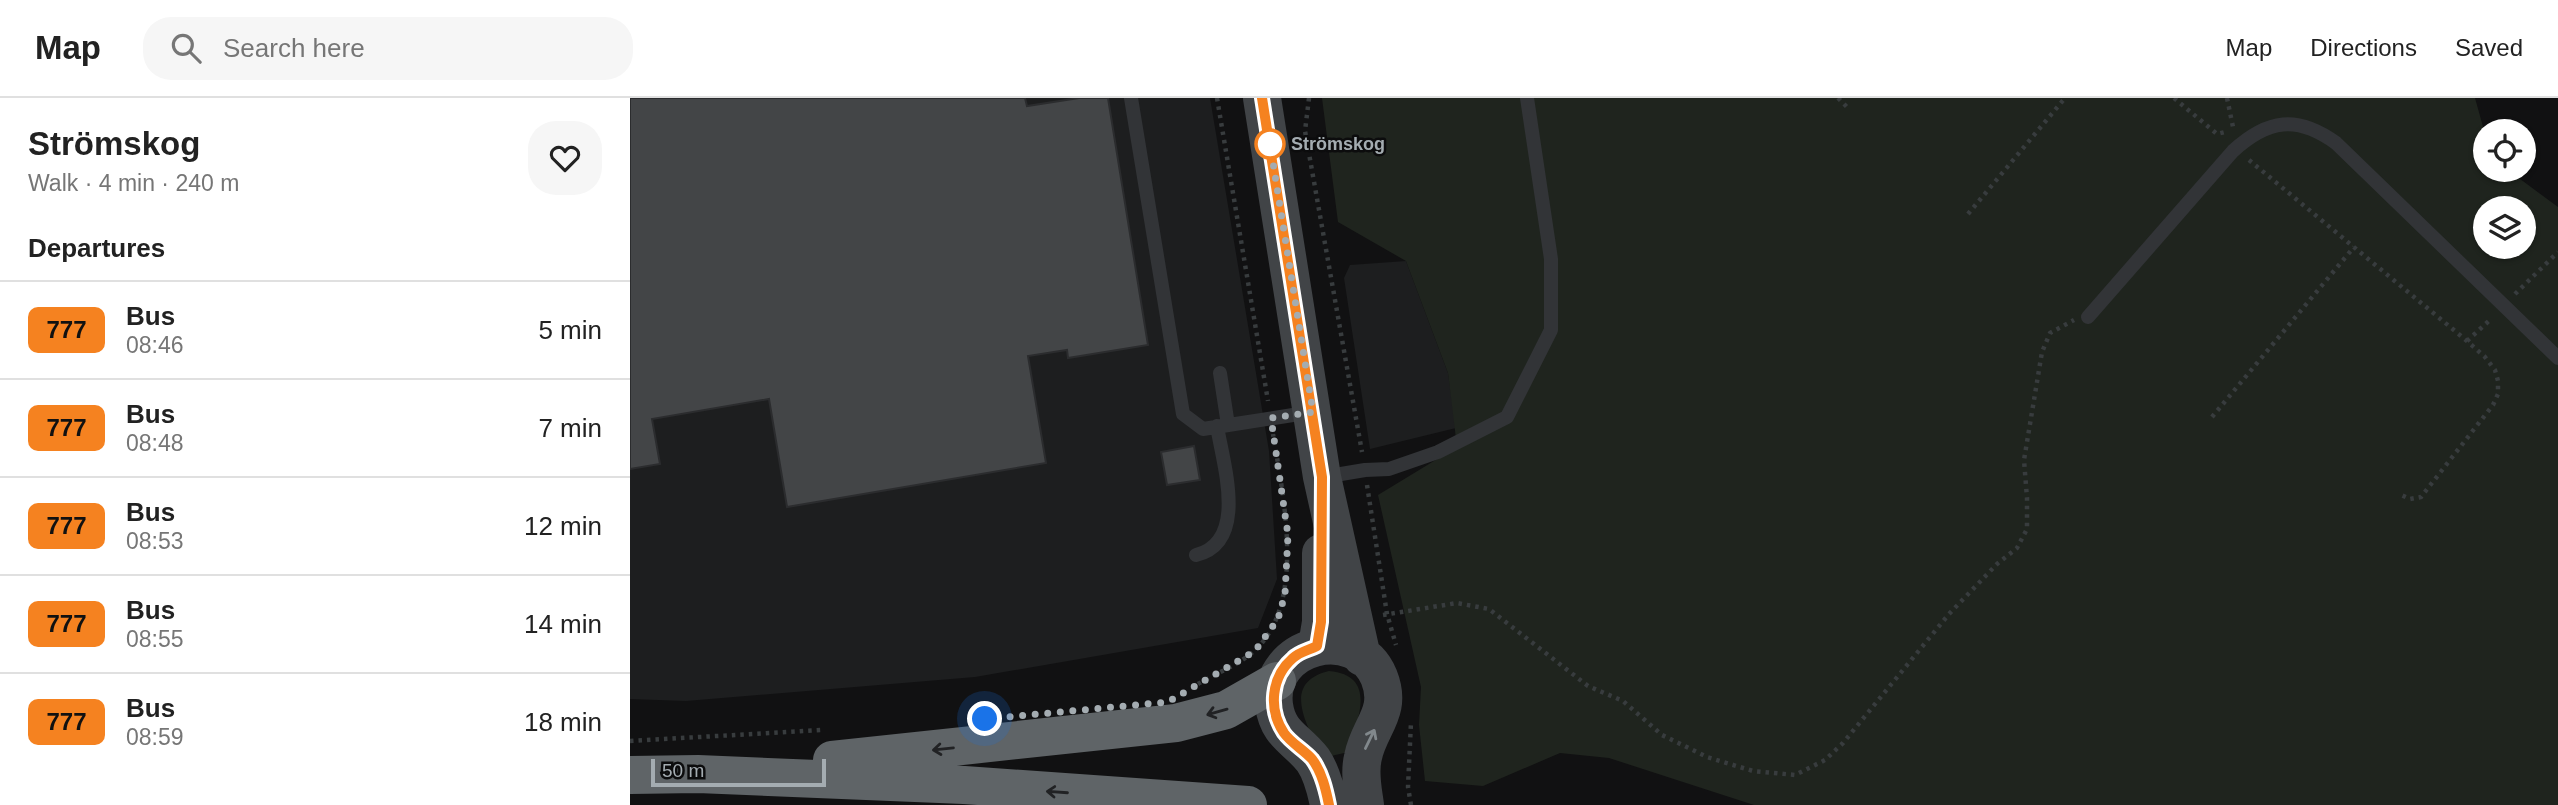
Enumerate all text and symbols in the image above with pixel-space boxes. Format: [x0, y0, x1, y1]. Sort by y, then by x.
search box [143, 17, 633, 80]
text: Map [35, 29, 101, 66]
icon: search [167, 29, 205, 67]
text: Search here [223, 33, 365, 63]
text: Map [2226, 34, 2272, 61]
text: Directions [2310, 34, 2417, 61]
text: Saved [2455, 34, 2523, 61]
map controls [2473, 119, 2536, 259]
button: locate [2473, 119, 2536, 182]
button: heart [528, 121, 602, 195]
text: Strömskog [28, 125, 200, 162]
marker: Strömskog [1255, 129, 1285, 159]
place label: Strömskog [1291, 134, 1385, 154]
text: Walk · 4 min · 240 m [28, 170, 239, 196]
button: layers [2473, 196, 2536, 259]
text: Departures [28, 233, 165, 263]
text: Bus [126, 301, 175, 331]
text: 5 min [538, 315, 602, 345]
text: 777 [46, 316, 87, 343]
text: 08:46 [126, 332, 184, 358]
text: Bus [126, 399, 175, 429]
text: 7 min [538, 413, 602, 443]
text: 777 [46, 414, 87, 441]
text: 08:48 [126, 430, 184, 456]
text: Bus [126, 497, 175, 527]
text: 12 min [524, 511, 602, 541]
text: 777 [46, 512, 87, 539]
text: 08:53 [126, 528, 184, 554]
text: Bus [126, 595, 175, 625]
text: 14 min [524, 609, 602, 639]
text: 777 [46, 610, 87, 637]
text: 08:55 [126, 626, 184, 652]
text: Bus [126, 693, 175, 723]
your location [967, 701, 1002, 736]
text: 18 min [524, 707, 602, 737]
one-way arrow [1206, 707, 1228, 720]
text: 777 [46, 708, 87, 735]
text: 08:59 [126, 724, 184, 750]
one-way arrow [1364, 729, 1378, 750]
one-way arrow [932, 743, 955, 756]
scale bar [651, 756, 826, 788]
text: 50 m [662, 760, 704, 781]
one-way arrow [1046, 785, 1069, 798]

